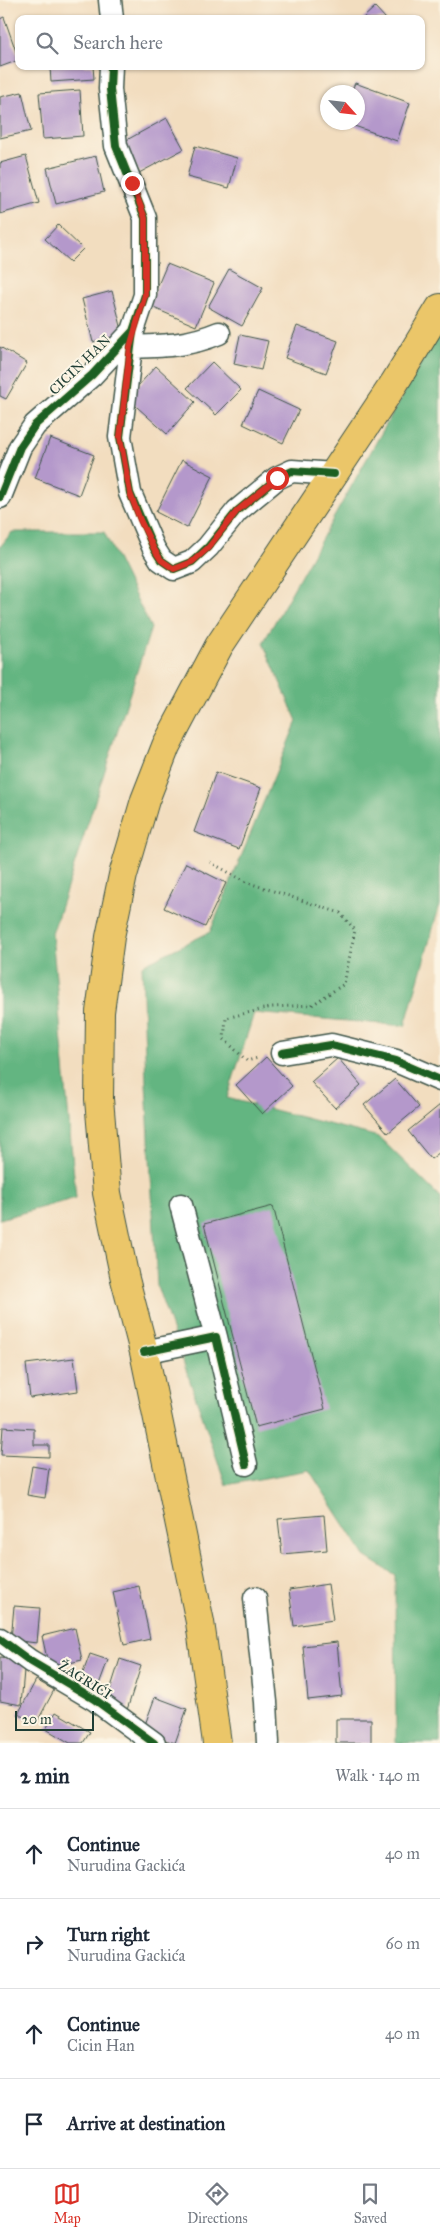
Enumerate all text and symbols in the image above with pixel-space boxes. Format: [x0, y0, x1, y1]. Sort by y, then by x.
search box [15, 15, 425, 70]
icon: search [33, 29, 61, 57]
text: Search here [73, 31, 163, 54]
north arrow [320, 85, 365, 130]
route end [121, 172, 144, 195]
street label: CICIN HAN [46, 331, 114, 399]
route start [266, 467, 289, 490]
street label: ŽAGRIĆI [55, 1655, 116, 1703]
scale bar [15, 1708, 94, 1731]
text: 20 m [22, 1711, 52, 1728]
text: 2 min [20, 1763, 70, 1789]
text: Walk · 140 m [335, 1766, 420, 1785]
text: Continue [67, 1833, 140, 1856]
icon: ahead [20, 1840, 48, 1868]
text: 40 m [385, 1844, 420, 1863]
text: Nurudina Gackića [67, 1856, 185, 1875]
text: Turn right [67, 1923, 150, 1946]
icon: right [20, 1930, 48, 1958]
text: 60 m [386, 1934, 420, 1953]
text: Nurudina Gackića [67, 1946, 185, 1965]
text: Continue [67, 2013, 140, 2036]
icon: ahead [20, 2020, 48, 2048]
text: 40 m [385, 2024, 420, 2043]
text: Cicin Han [67, 2036, 135, 2055]
icon: arrive [20, 2110, 48, 2138]
text: Arrive at destination [67, 2112, 225, 2135]
tab: Map [53, 2180, 81, 2227]
tab: Directions [187, 2180, 248, 2227]
tab: Saved [354, 2180, 387, 2227]

